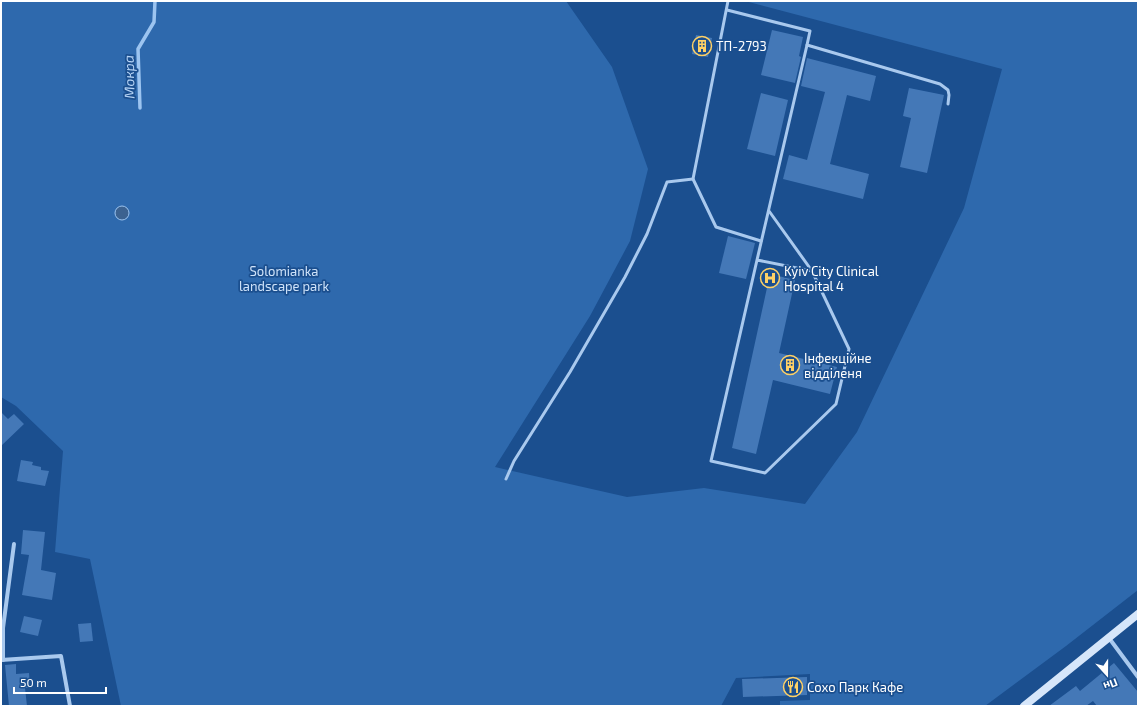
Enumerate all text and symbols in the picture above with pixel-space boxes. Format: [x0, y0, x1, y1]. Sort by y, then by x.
building icon: ТП-2793 [691, 35, 713, 57]
place label: ТП-2793 [716, 38, 767, 54]
water label: Мокра [120, 55, 137, 99]
park label: Solomianka landscape park [239, 263, 329, 294]
place label: Kyiv City Clinical Hospital 4 [784, 263, 879, 294]
hospital icon: Kyiv City Clinical Hospital 4 [759, 267, 781, 289]
place label: Інфекційне відділеня [804, 350, 872, 381]
building icon: Інфекційне відділеня [779, 354, 801, 376]
north arrow [1087, 655, 1127, 695]
scale bar [14, 669, 106, 695]
text: 50 m [20, 675, 47, 689]
restaurant icon: Сохо Парк Кафе [782, 676, 804, 698]
text: Пн [1102, 676, 1120, 693]
place label: Сохо Парк Кафе [807, 679, 903, 695]

